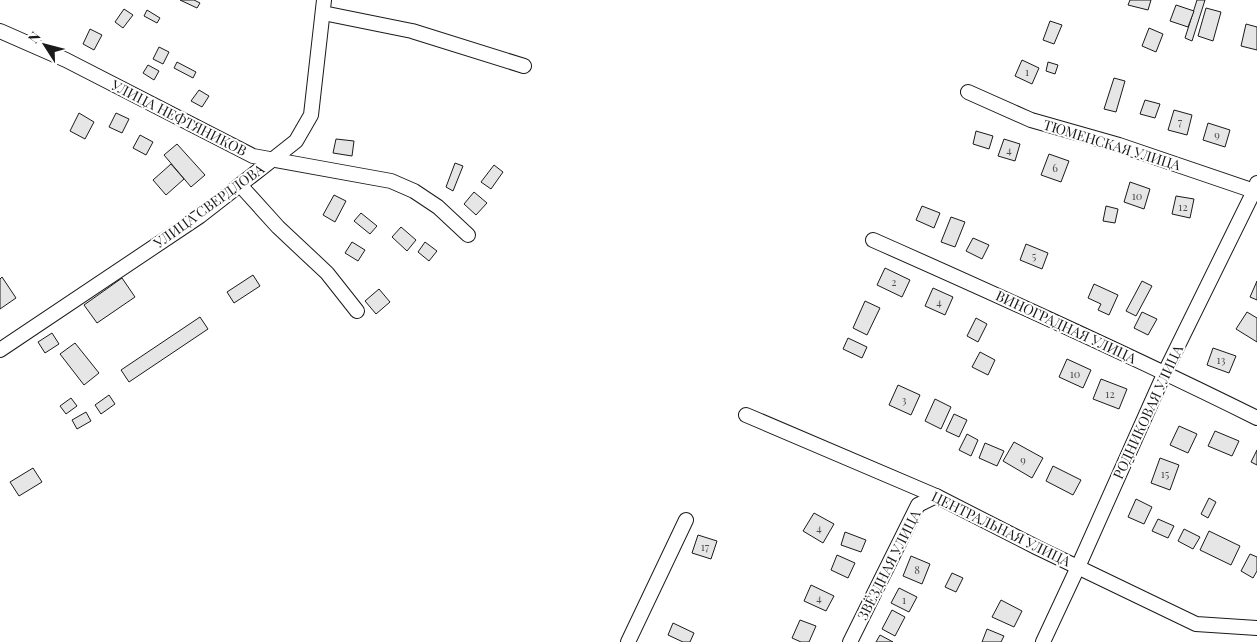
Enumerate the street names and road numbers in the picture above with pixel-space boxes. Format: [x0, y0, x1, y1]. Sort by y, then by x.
street label: УЛИЦА НЕФТЯНИКОВ [107, 75, 251, 160]
street label: ТЮМЕНСКАЯ УЛИЦА [1041, 115, 1183, 175]
street label: УЛИЦА СВЕРДЛОВА [149, 159, 268, 253]
street label: ВИНОГРАДНАЯ УЛИЦА [993, 286, 1140, 368]
street label: РОДНИКОВАЯ УЛИЦА [1108, 341, 1187, 482]
street label: ЦЕНТРАЛЬНАЯ УЛИЦА [928, 487, 1074, 571]
street label: ЗВЁЗДНАЯ УЛИЦА [853, 506, 925, 623]

